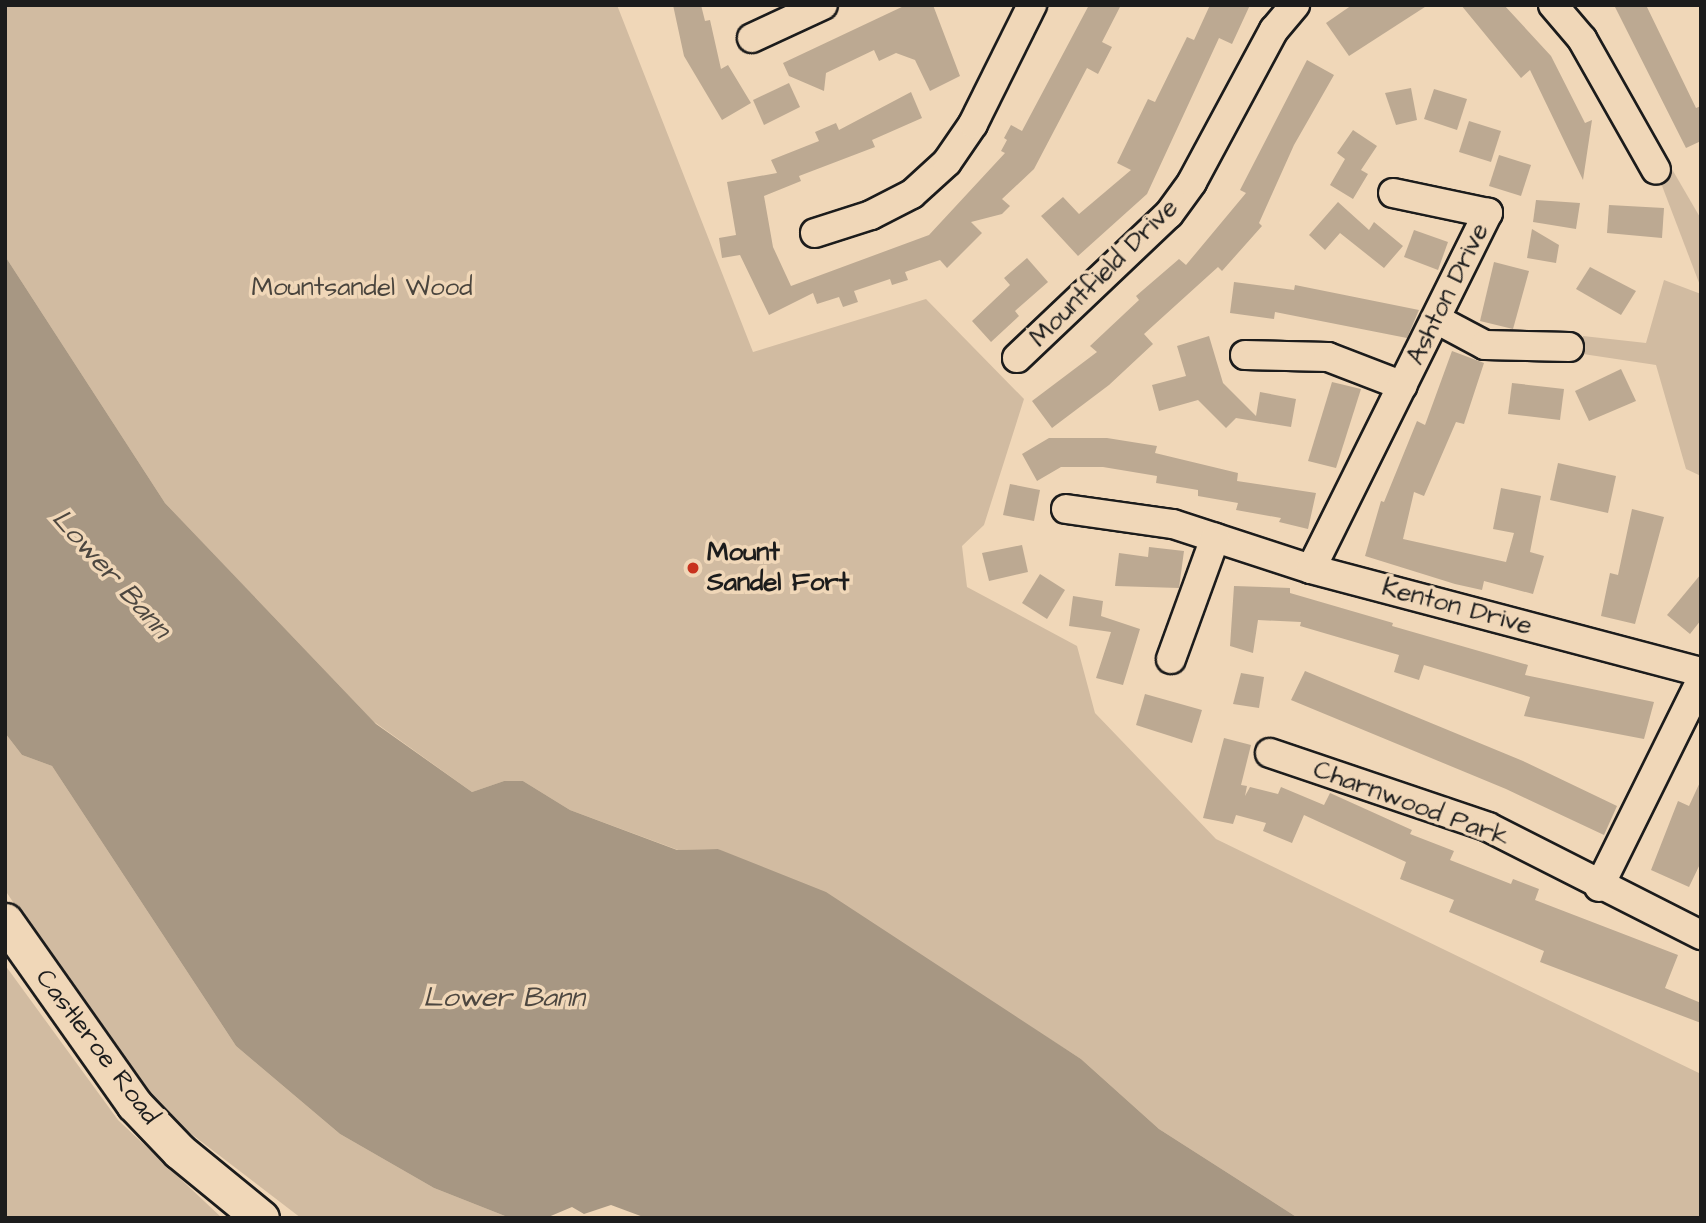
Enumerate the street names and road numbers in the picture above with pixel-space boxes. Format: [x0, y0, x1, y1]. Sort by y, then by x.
street label: Mountfield Drive [1023, 192, 1185, 354]
street label: Ashton Drive [1400, 218, 1496, 370]
street label: Kenton Drive [1379, 572, 1535, 642]
street label: Charnwood Park [1309, 754, 1513, 854]
street label: Castleroe Road [28, 963, 166, 1131]

